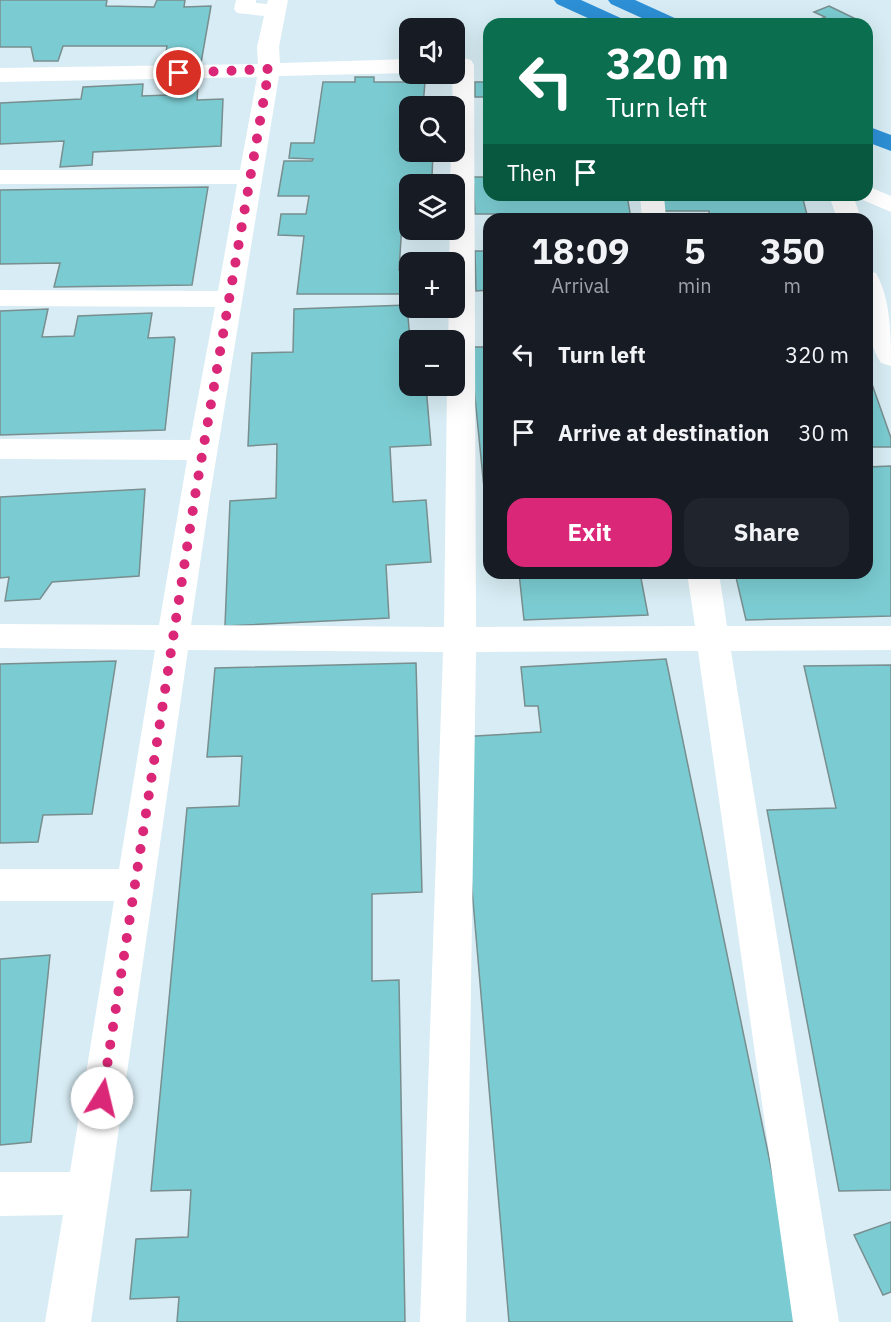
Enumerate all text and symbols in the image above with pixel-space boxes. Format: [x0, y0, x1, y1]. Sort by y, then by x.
map controls [399, 18, 465, 396]
button: sound [399, 18, 465, 84]
text: 320 m [606, 36, 729, 91]
icon: left [507, 42, 585, 120]
pin [153, 47, 204, 98]
icon: arrive [162, 56, 195, 89]
text: Turn left [606, 89, 707, 124]
button: search [399, 96, 465, 162]
icon: arrive [569, 156, 602, 189]
text: Then [507, 158, 557, 187]
button: layers [399, 174, 465, 240]
text: 18:09 [531, 227, 630, 274]
text: 5 [684, 227, 706, 274]
text: 350 [760, 227, 825, 274]
button: + [399, 252, 465, 318]
text: Arrival [551, 272, 610, 299]
text: min [678, 272, 712, 299]
text: m [784, 272, 801, 299]
button: − [399, 330, 465, 396]
icon: left [507, 338, 540, 371]
text: Turn left [558, 340, 646, 369]
text: 320 m [785, 340, 849, 369]
icon: arrive [507, 416, 540, 449]
text: Arrive at destination [558, 418, 769, 447]
text: 30 m [798, 418, 849, 447]
button: Exit [507, 498, 672, 567]
button: Share [684, 498, 849, 567]
position arrow [70, 1066, 134, 1130]

